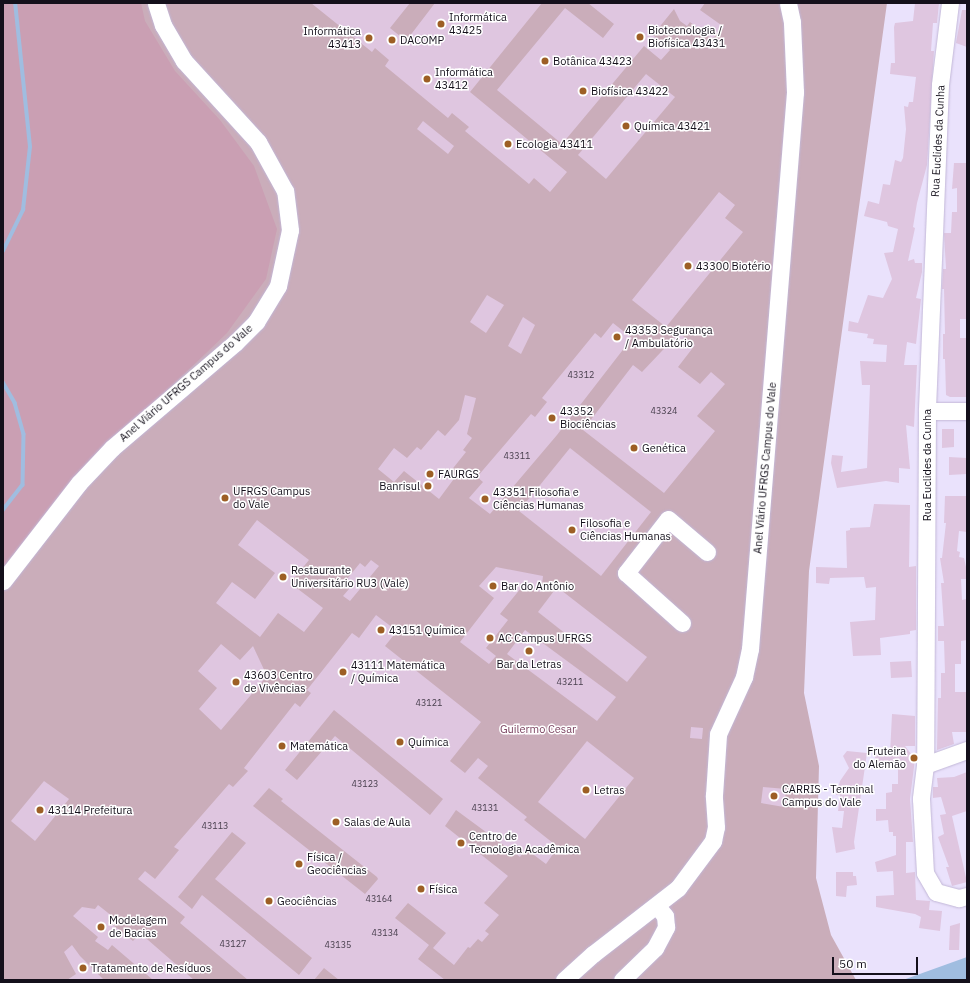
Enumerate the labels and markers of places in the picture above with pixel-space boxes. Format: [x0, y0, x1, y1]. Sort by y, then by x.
place label: Informática 43425 [449, 11, 507, 37]
marker: Informática 43425 [436, 19, 446, 29]
place label: Biotecnologia / Biofísica 43431 [648, 24, 725, 50]
place label: Informática 43413 [303, 25, 361, 51]
marker: Biotecnologia / Biofísica 43431 [635, 32, 645, 42]
marker: Informática 43413 [364, 33, 374, 43]
place label: DACOMP [400, 33, 444, 47]
marker: DACOMP [387, 35, 397, 45]
place label: Botânica 43423 [553, 54, 632, 68]
marker: Botânica 43423 [540, 56, 550, 66]
place label: Informática 43412 [435, 66, 493, 92]
marker: Informática 43412 [422, 74, 432, 84]
place label: Biofísica 43422 [591, 84, 668, 98]
marker: Biofísica 43422 [578, 86, 588, 96]
place label: Química 43421 [634, 119, 710, 133]
marker: Química 43421 [621, 121, 631, 131]
place label: Ecologia 43411 [516, 137, 593, 151]
marker: Ecologia 43411 [503, 139, 513, 149]
place label: 43300 Biotério [696, 259, 770, 273]
marker: 43300 Biotério [683, 261, 693, 271]
place label: 43353 Segurança / Ambulatório [625, 324, 713, 350]
marker: 43353 Segurança / Ambulatório [612, 332, 622, 342]
place label: 43352 Biociências [560, 405, 616, 431]
marker: 43352 Biociências [547, 413, 557, 423]
place label: Genética [642, 441, 686, 455]
marker: Genética [629, 443, 639, 453]
place label: FAURGS [438, 467, 479, 481]
marker: FAURGS [425, 469, 435, 479]
place label: Banrisul [379, 479, 420, 493]
marker: Banrisul [423, 481, 433, 491]
place label: UFRGS Campus do Vale [233, 485, 310, 511]
place label: 43351 Filosofia e Ciências Humanas [493, 486, 584, 512]
marker: UFRGS Campus do Vale [220, 493, 230, 503]
marker: 43351 Filosofia e Ciências Humanas [480, 494, 490, 504]
place label: Filosofia e Ciências Humanas [580, 517, 671, 543]
marker: Filosofia e Ciências Humanas [567, 525, 577, 535]
place label: Restaurante Universitário RU3 (Vale) [291, 564, 409, 590]
marker: Restaurante Universitário RU3 (Vale) [278, 572, 288, 582]
place label: Bar do Antônio [501, 579, 574, 593]
marker: Bar do Antônio [488, 581, 498, 591]
place label: 43151 Química [389, 623, 465, 637]
marker: 43151 Química [376, 625, 386, 635]
place label: AC Campus UFRGS [498, 631, 592, 645]
marker: AC Campus UFRGS [485, 633, 495, 643]
marker: Bar da Letras [524, 646, 534, 656]
place label: Bar da Letras [496, 657, 562, 671]
place label: 43111 Matemática / Química [351, 659, 445, 685]
marker: 43111 Matemática / Química [338, 667, 348, 677]
place label: 43603 Centro de Vivências [244, 669, 313, 695]
marker: 43603 Centro de Vivências [231, 677, 241, 687]
place label: Química [408, 735, 449, 749]
marker: Química [395, 737, 405, 747]
place label: Matemática [290, 739, 348, 753]
marker: Matemática [277, 741, 287, 751]
place label: Fruteira do Alemão [853, 745, 906, 771]
marker: Fruteira do Alemão [909, 753, 919, 763]
place label: Letras [594, 783, 625, 797]
place label: CARRIS - Terminal Campus do Vale [782, 783, 873, 809]
marker: Letras [581, 785, 591, 795]
marker: CARRIS - Terminal Campus do Vale [769, 791, 779, 801]
place label: 43114 Prefeitura [48, 803, 132, 817]
marker: 43114 Prefeitura [35, 805, 45, 815]
place label: Salas de Aula [344, 815, 410, 829]
marker: Salas de Aula [331, 817, 341, 827]
place label: Centro de Tecnologia Acadêmica [469, 830, 579, 856]
marker: Centro de Tecnologia Acadêmica [456, 838, 466, 848]
place label: Física / Geociências [307, 851, 367, 877]
marker: Física / Geociências [294, 859, 304, 869]
place label: Física [429, 882, 457, 896]
marker: Física [416, 884, 426, 894]
place label: Geociências [277, 894, 337, 908]
marker: Geociências [264, 896, 274, 906]
place label: Modelagem de Bacias [109, 914, 167, 940]
marker: Modelagem de Bacias [96, 922, 106, 932]
place label: Tratamento de Resíduos [91, 961, 211, 975]
marker: Tratamento de Resíduos [78, 963, 88, 973]

